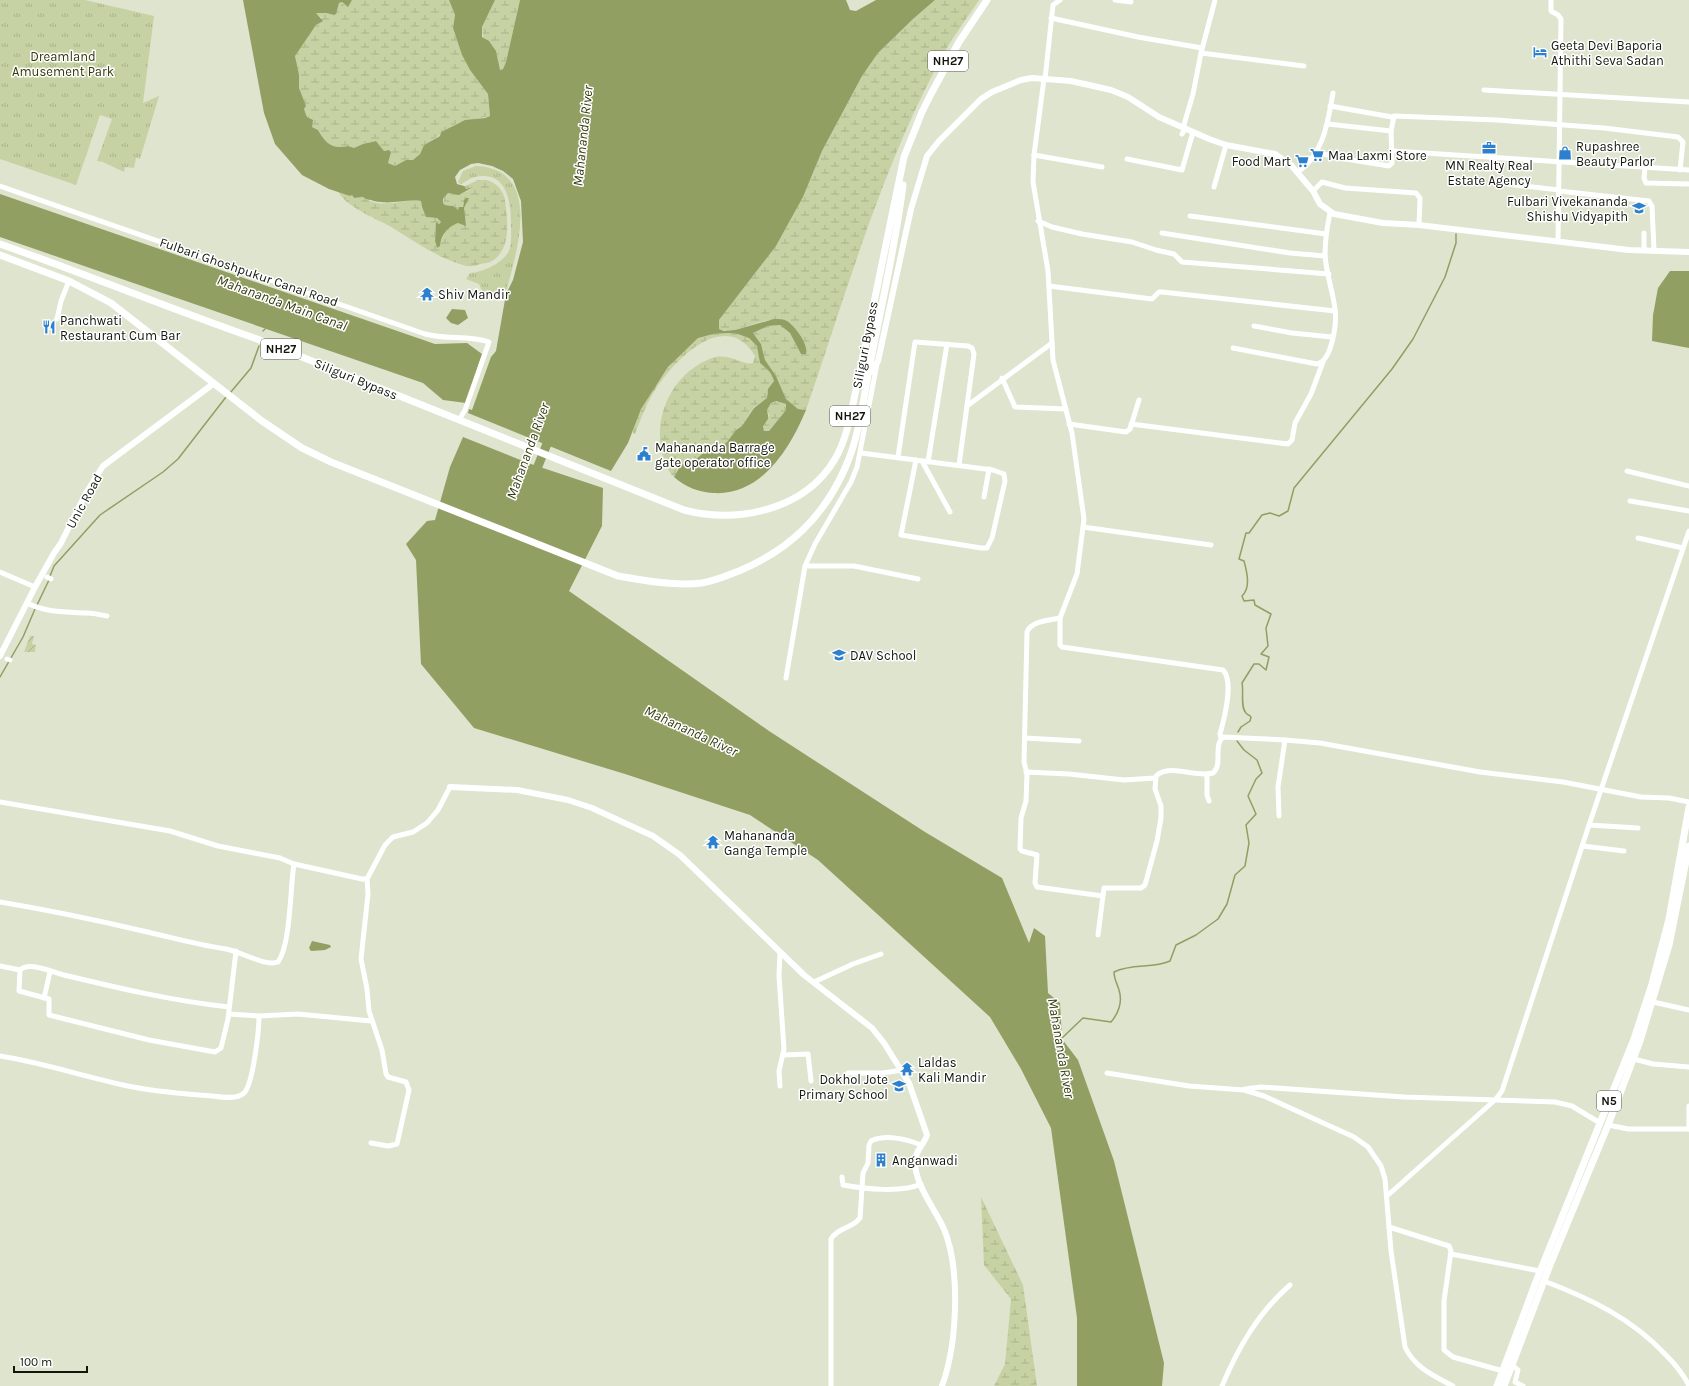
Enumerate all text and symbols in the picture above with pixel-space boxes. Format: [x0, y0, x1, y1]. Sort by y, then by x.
place label: Geeta Devi Baporia Athithi Seva Sadan [1551, 38, 1664, 68]
hotel icon: Geeta Devi Baporia Athithi Seva Sadan [1532, 44, 1548, 60]
park label: Dreamland Amusement Park [12, 49, 114, 79]
road number: NH27 [928, 51, 968, 71]
water label: Mahananda River [569, 84, 597, 187]
place label: Rupashree Beauty Parlor [1576, 139, 1655, 169]
office icon: MN Realty Real Estate Agency [1481, 140, 1497, 156]
shop icon: Rupashree Beauty Parlor [1557, 145, 1573, 161]
supermarket icon: Maa Laxmi Store [1309, 147, 1325, 163]
place label: Maa Laxmi Store [1328, 148, 1427, 163]
supermarket icon: Food Mart [1294, 153, 1310, 169]
place label: Food Mart [1232, 154, 1291, 169]
place label: MN Realty Real Estate Agency [1445, 158, 1533, 188]
place label: Fulbari Vivekananda Shishu Vidyapith [1507, 194, 1628, 224]
school or university icon: Fulbari Vivekananda Shishu Vidyapith [1631, 200, 1647, 216]
street label: Fulbari Ghoshpukur Canal Road [158, 234, 340, 310]
water label: Mahananda Main Canal [215, 272, 350, 335]
temple icon: Shiv Mandir [419, 286, 435, 302]
place label: Shiv Mandir [438, 287, 510, 302]
street label: Siliguri Bypass [849, 300, 881, 390]
place label: Panchwati Restaurant Cum Bar [60, 313, 180, 343]
restaurant icon: Panchwati Restaurant Cum Bar [41, 319, 57, 335]
road number: NH27 [261, 339, 301, 359]
street label: Siliguri Bypass [312, 355, 400, 403]
water label: Mahananda River [503, 399, 554, 502]
road number: NH27 [830, 406, 870, 426]
place label: Mahananda Barrage gate operator office [655, 440, 775, 470]
public building icon: Mahananda Barrage gate operator office [636, 446, 652, 462]
street label: Unic Road [63, 471, 105, 531]
school or university icon: DAV School [831, 647, 847, 663]
place label: DAV School [850, 648, 916, 663]
water label: Mahananda River [641, 702, 742, 761]
place label: Mahananda Ganga Temple [724, 828, 808, 858]
temple icon: Mahananda Ganga Temple [705, 834, 721, 850]
water label: Mahananda River [1044, 997, 1078, 1101]
place label: Laldas Kali Mandir [918, 1055, 986, 1085]
temple icon: Laldas Kali Mandir [899, 1061, 915, 1077]
place label: Dokhol Jote Primary School [799, 1072, 888, 1102]
school or university icon: Dokhol Jote Primary School [891, 1078, 907, 1094]
road number: N5 [1597, 1091, 1621, 1111]
building icon: Anganwadi [873, 1152, 889, 1168]
place label: Anganwadi [892, 1153, 958, 1168]
scale bar [14, 1348, 87, 1374]
text: 100 m [20, 1355, 52, 1369]

